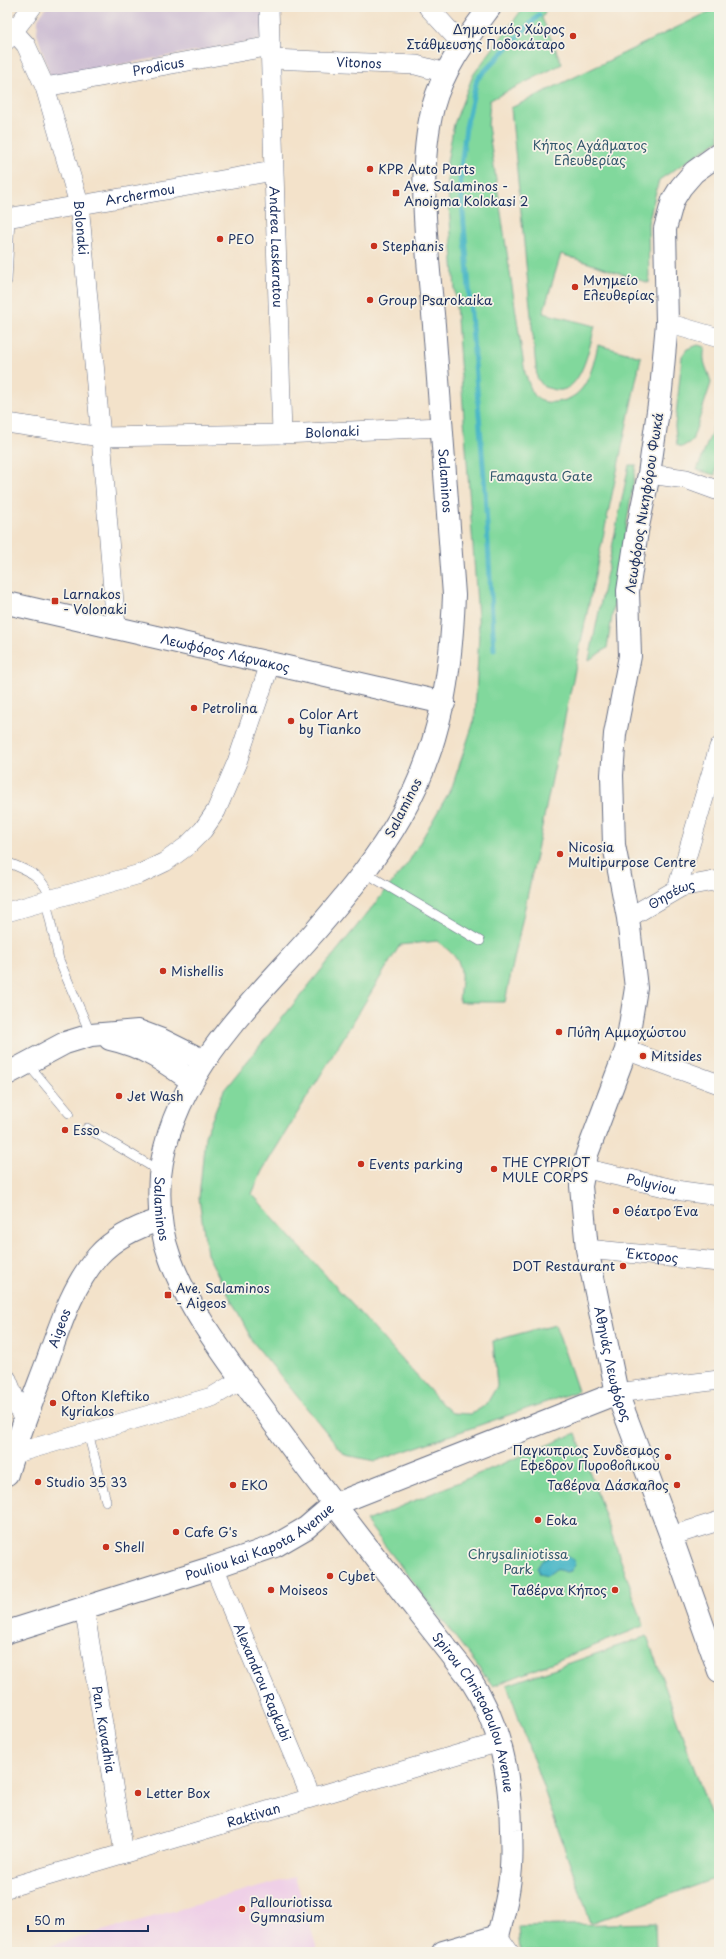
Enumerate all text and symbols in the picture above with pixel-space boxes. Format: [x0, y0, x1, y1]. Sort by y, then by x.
place label: Δημοτικός Χώρος Στάθμευσης Ποδοκάταρο [406, 19, 565, 53]
marker: Δημοτικός Χώρος Στάθμευσης Ποδοκάταρο [568, 31, 578, 41]
street label: Prodicus [131, 52, 185, 80]
street label: Vitonos [336, 52, 382, 73]
park label: Κήπος Αγάλματος Ελευθερίας [533, 135, 648, 169]
place label: KPR Auto Parts [378, 159, 475, 178]
marker: KPR Auto Parts [365, 164, 375, 174]
place label: Ave. Salaminos - Anoigma Kolokasi 2 [404, 176, 528, 210]
street label: Archermou [103, 179, 176, 210]
street label: Andrea Laskaratou [265, 186, 288, 308]
marker: Ave. Salaminos - Anoigma Kolokasi 2 [391, 188, 401, 198]
street label: Bolonaki [70, 199, 94, 256]
place label: PEO [228, 229, 254, 248]
marker: PEO [215, 234, 225, 244]
place label: Stephanis [382, 236, 444, 255]
marker: Stephanis [369, 241, 379, 251]
place label: Μνημείο Ελευθερίας [583, 270, 655, 304]
marker: Μνημείο Ελευθερίας [570, 282, 580, 292]
place label: Group Psarokaika [378, 290, 493, 309]
marker: Group Psarokaika [365, 295, 375, 305]
street label: Λεωφόρος Νικηφόρου Φωκά [620, 411, 667, 595]
street label: Bolonaki [304, 421, 360, 442]
street label: Salaminos [434, 448, 458, 514]
park label: Famagusta Gate [489, 466, 593, 485]
place label: Larnakos - Volonaki [63, 584, 127, 618]
marker: Larnakos - Volonaki [50, 596, 60, 606]
street label: Λεωφόρος Λάρνακος [159, 628, 292, 677]
place label: Petrolina [202, 698, 258, 717]
marker: Petrolina [189, 703, 199, 713]
place label: Color Art by Tianko [299, 704, 361, 738]
marker: Color Art by Tianko [286, 716, 296, 726]
street label: Salaminos [379, 775, 426, 841]
place label: Nicosia Multipurpose Centre [568, 837, 696, 871]
marker: Nicosia Multipurpose Centre [555, 849, 565, 859]
street label: Θησέως [644, 875, 697, 913]
place label: Mishellis [171, 961, 224, 980]
marker: Mishellis [158, 966, 168, 976]
place label: Πύλη Αμμοχώστου [567, 1022, 686, 1041]
marker: Πύλη Αμμοχώστου [554, 1027, 564, 1037]
place label: Mitsides [651, 1046, 702, 1065]
marker: Mitsides [638, 1051, 648, 1061]
place label: Jet Wash [127, 1086, 184, 1105]
marker: Jet Wash [114, 1091, 124, 1101]
place label: Esso [73, 1120, 100, 1139]
marker: Esso [60, 1125, 70, 1135]
place label: THE CYPRIOT MULE CORPS [502, 1152, 590, 1186]
place label: Events parking [369, 1154, 463, 1173]
marker: Events parking [356, 1159, 366, 1169]
marker: THE CYPRIOT MULE CORPS [489, 1164, 499, 1174]
street label: Polyviou [624, 1168, 678, 1198]
street label: Salaminos [150, 1176, 174, 1243]
place label: Θέατρο Ένα [624, 1201, 699, 1220]
marker: Θέατρο Ένα [611, 1206, 621, 1216]
street label: Έκτορος [624, 1243, 680, 1267]
place label: DOT Restaurant [512, 1256, 615, 1275]
marker: DOT Restaurant [618, 1261, 628, 1271]
place label: Ave. Salaminos - Aigeos [176, 1278, 270, 1312]
marker: Ave. Salaminos - Aigeos [163, 1290, 173, 1300]
street label: Αθηνάς Λεωφόρος [590, 1304, 637, 1424]
street label: Aigeos [43, 1305, 75, 1350]
place label: Ofton Kleftiko Kyriakos [61, 1386, 150, 1420]
marker: Ofton Kleftiko Kyriakos [48, 1398, 58, 1408]
place label: Παγκυπριος Συνδεσμος Εφεδρον Πυροβολικου [512, 1440, 660, 1474]
marker: Παγκυπριος Συνδεσμος Εφεδρον Πυροβολικου [663, 1452, 673, 1462]
place label: Studio 35 33 [46, 1472, 127, 1491]
place label: EKO [241, 1475, 268, 1494]
place label: Ταβέρνα Δάσκαλος [547, 1475, 669, 1494]
marker: Studio 35 33 [33, 1477, 43, 1487]
marker: EKO [228, 1480, 238, 1490]
marker: Ταβέρνα Δάσκαλος [672, 1480, 682, 1490]
street label: Pouliou kai Kapota Avenue [182, 1499, 337, 1585]
place label: Eoka [546, 1510, 578, 1529]
marker: Eoka [533, 1515, 543, 1525]
place label: Cafe G's [184, 1522, 237, 1541]
marker: Cafe G's [171, 1527, 181, 1537]
place label: Shell [114, 1537, 145, 1556]
marker: Shell [101, 1542, 111, 1552]
park label: Chrysaliniotissa Park [468, 1544, 569, 1578]
place label: Cybet [338, 1566, 375, 1585]
marker: Cybet [325, 1571, 335, 1581]
place label: Moiseos [279, 1580, 328, 1599]
place label: Ταβέρνα Κήπος [510, 1580, 607, 1599]
marker: Moiseos [266, 1585, 276, 1595]
marker: Ταβέρνα Κήπος [610, 1585, 620, 1595]
street label: Alexandrou Ragkabi [230, 1620, 296, 1744]
street label: Spirou Christodoulou Avenue [428, 1628, 519, 1794]
street label: Pan. Kavadhia [88, 1684, 121, 1774]
place label: Letter Box [146, 1783, 210, 1802]
marker: Letter Box [133, 1788, 143, 1798]
street label: Raktivan [224, 1798, 282, 1831]
place label: Pallouriotissa Gymnasium [250, 1892, 333, 1926]
marker: Pallouriotissa Gymnasium [237, 1904, 247, 1914]
scale bar [28, 1907, 148, 1933]
text: 50 m [34, 1911, 65, 1929]

